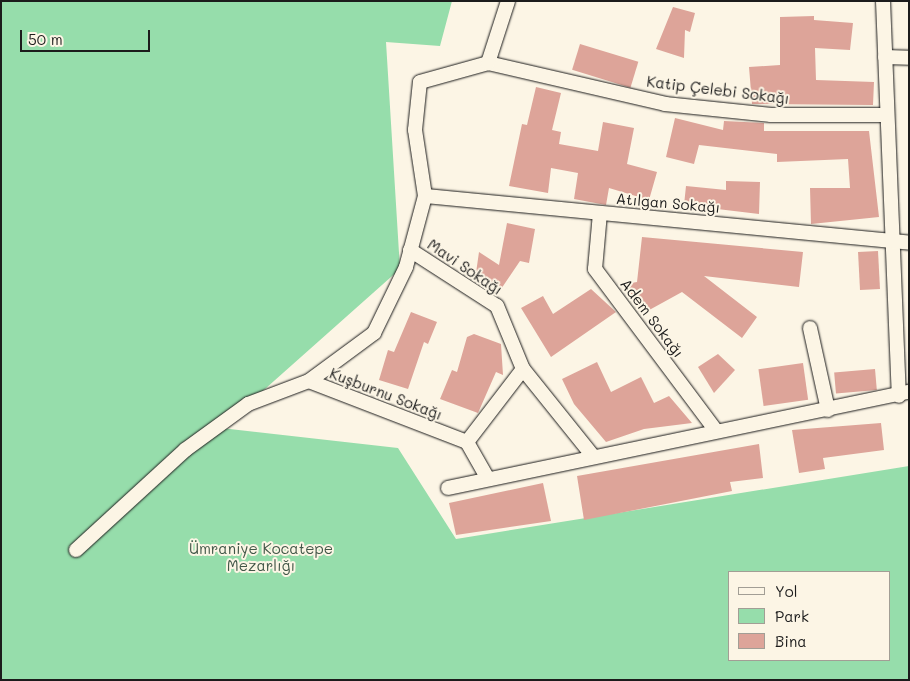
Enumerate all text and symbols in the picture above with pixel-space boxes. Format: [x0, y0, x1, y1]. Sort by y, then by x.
scale bar [22, 20, 152, 52]
text: 50 m [28, 29, 63, 49]
street label: Katip Çelebi Sokağı [646, 72, 790, 108]
street label: Atılgan Sokağı [615, 189, 721, 217]
street label: Mavi Sokağı [424, 235, 506, 299]
street label: Adem Sokağı [617, 275, 687, 361]
street label: Kuşburnu Sokağı [327, 364, 445, 424]
park label: Ümraniye Kocatepe Mezarlığı [189, 539, 333, 574]
legend [728, 571, 890, 661]
text: Yol [775, 581, 798, 601]
text: Park [775, 606, 809, 626]
text: Bina [775, 631, 807, 651]

